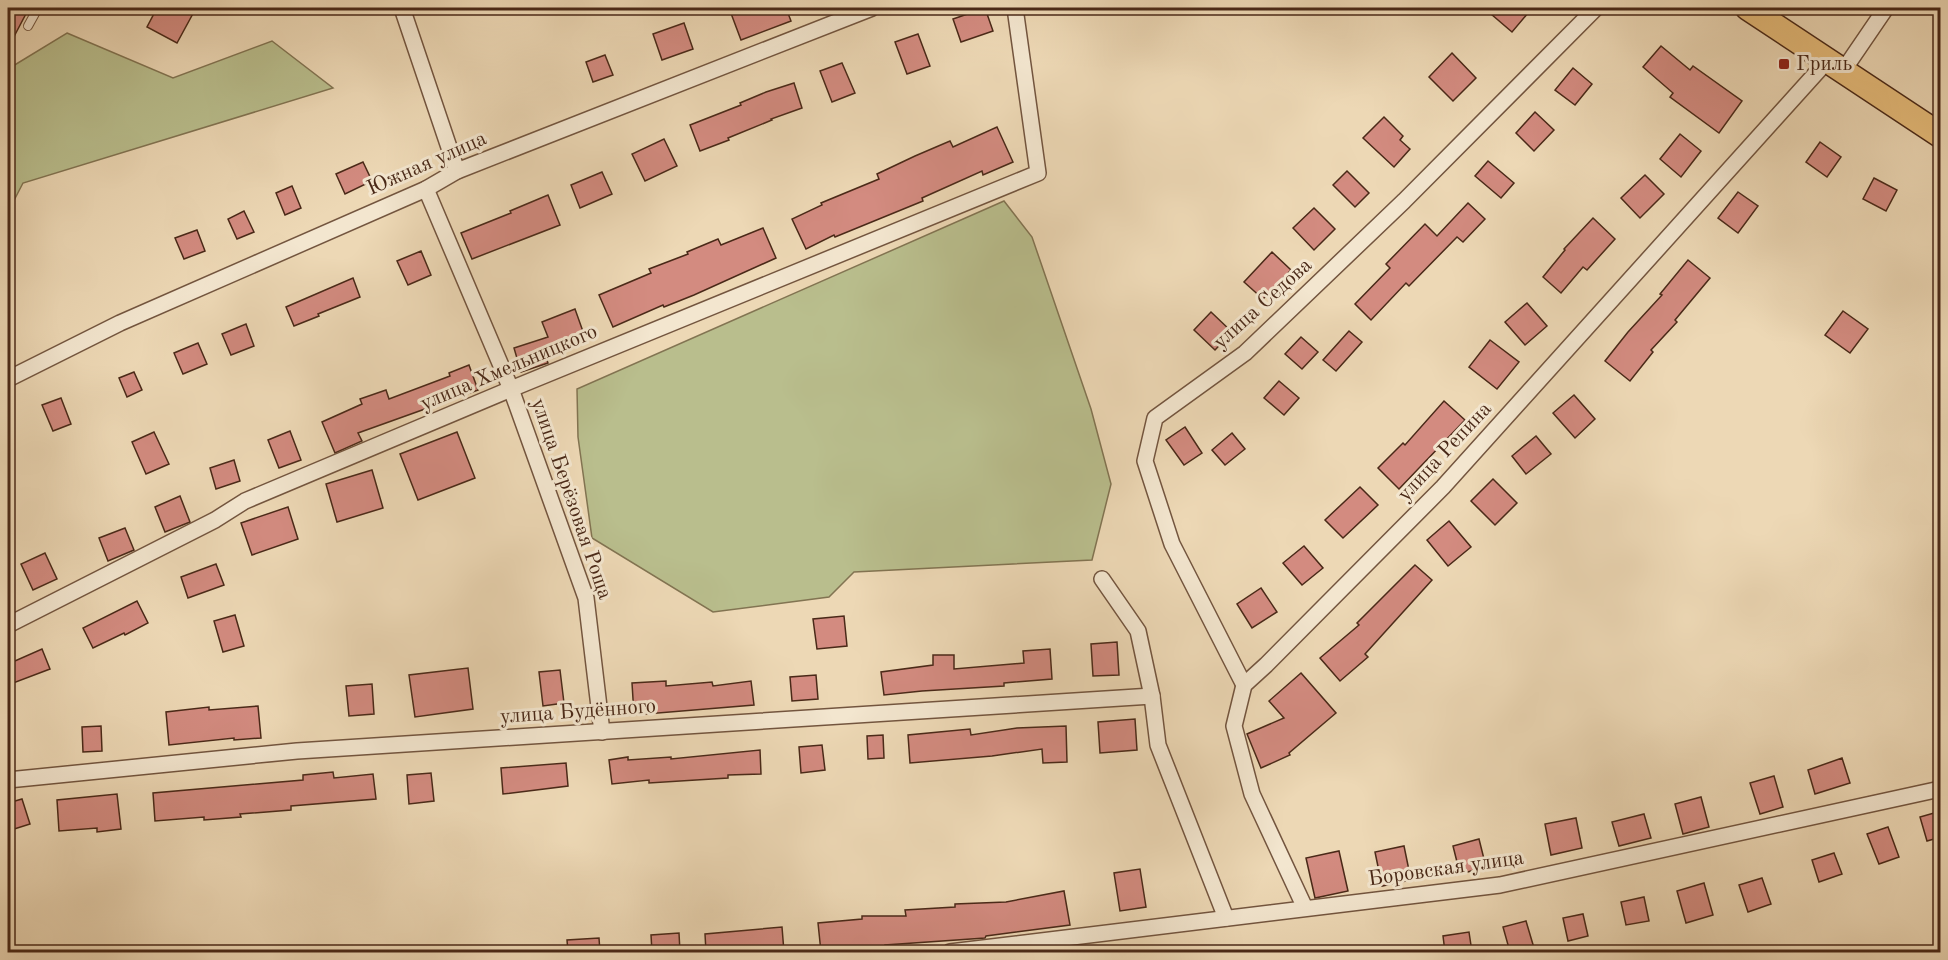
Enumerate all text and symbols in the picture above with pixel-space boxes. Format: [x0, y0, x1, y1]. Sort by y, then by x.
place label: Гриль [1796, 54, 1852, 75]
marker: Гриль [1777, 57, 1791, 71]
street label: Южная улица [364, 128, 490, 200]
street label: улица Седова [1210, 255, 1316, 353]
street label: улица Хмельницкого [417, 321, 601, 415]
street label: улица Берёзовая Роща [527, 396, 615, 602]
street label: улица Репина [1394, 398, 1496, 506]
street label: улица Будённого [499, 696, 657, 728]
street label: Боровская улица [1367, 848, 1525, 890]

